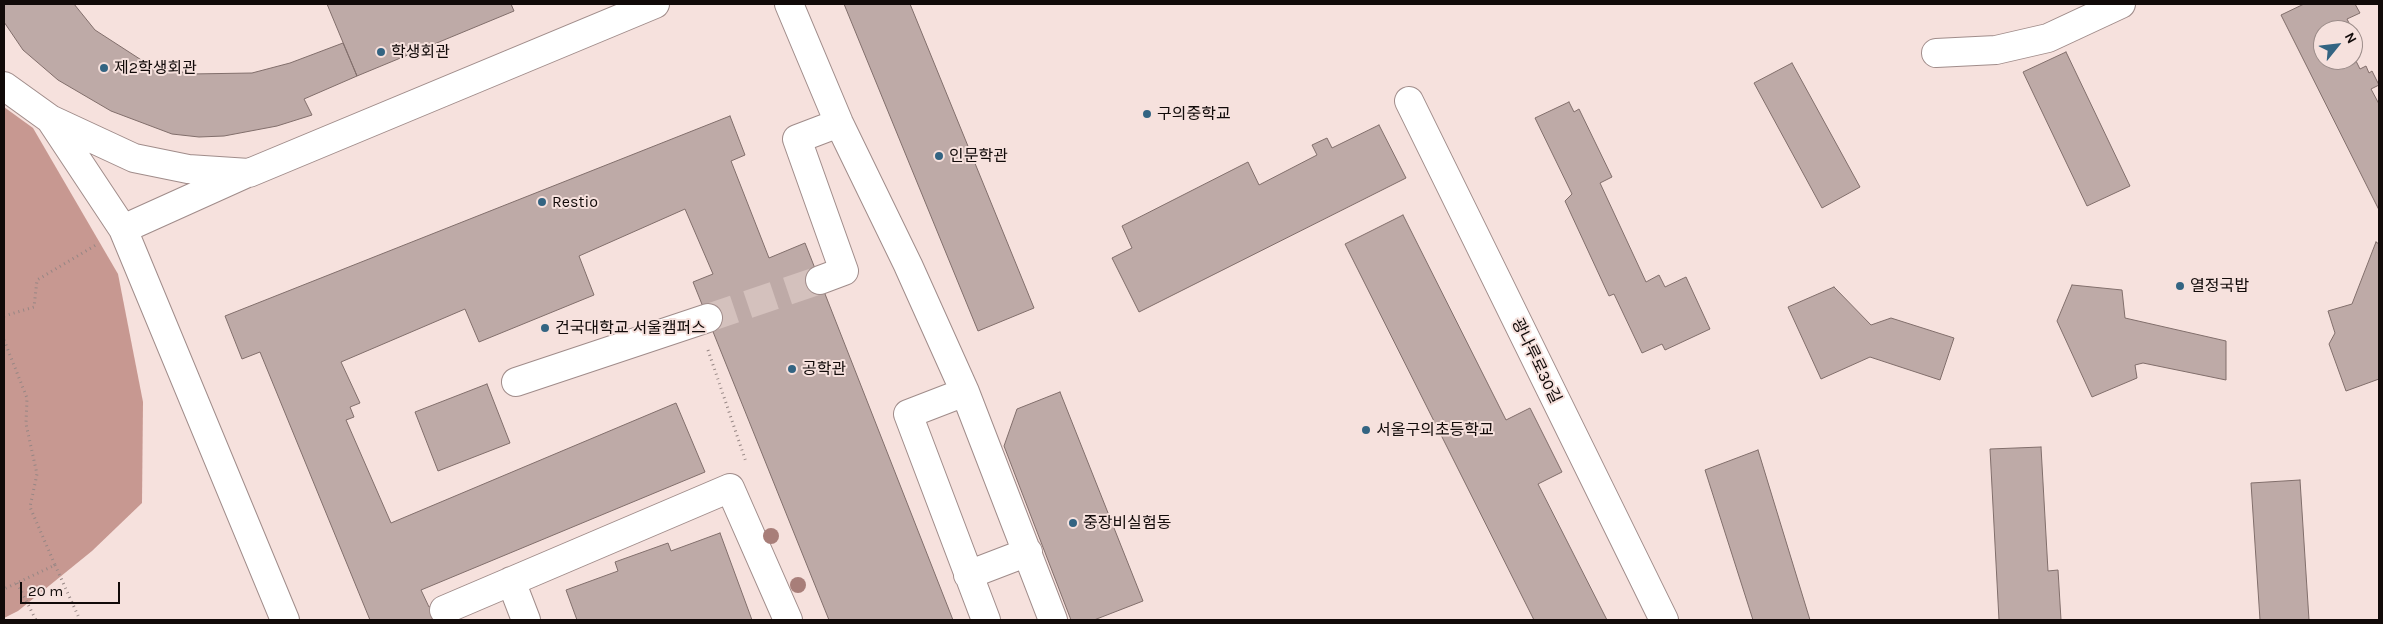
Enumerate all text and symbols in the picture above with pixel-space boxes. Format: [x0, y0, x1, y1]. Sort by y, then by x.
north arrow [2313, 20, 2363, 70]
text: N [2341, 29, 2361, 46]
place label: 학생회관 [391, 42, 450, 62]
marker: 학생회관 [375, 46, 387, 58]
place label: 제2학생회관 [114, 58, 197, 78]
marker: 제2학생회관 [98, 62, 110, 74]
place label: 구의중학교 [1157, 104, 1231, 124]
marker: 구의중학교 [1141, 108, 1153, 120]
place label: 인문학관 [949, 146, 1008, 166]
marker: 인문학관 [933, 150, 945, 162]
place label: Restio [552, 192, 598, 212]
marker: Restio [536, 196, 548, 208]
place label: 열정국밥 [2190, 276, 2249, 296]
marker: 열정국밥 [2174, 280, 2186, 292]
street label: 광나루로30길 [1507, 315, 1565, 407]
place label: 건국대학교 서울캠퍼스 [555, 318, 706, 338]
marker: 건국대학교 서울캠퍼스 [539, 322, 551, 334]
place label: 공학관 [802, 359, 846, 379]
marker: 공학관 [786, 363, 798, 375]
place label: 서울구의초등학교 [1376, 420, 1494, 440]
marker: 서울구의초등학교 [1360, 424, 1372, 436]
place label: 중장비실험동 [1083, 513, 1171, 533]
marker: 중장비실험동 [1067, 517, 1079, 529]
scale bar [22, 572, 122, 604]
text: 20 m [28, 582, 63, 600]

